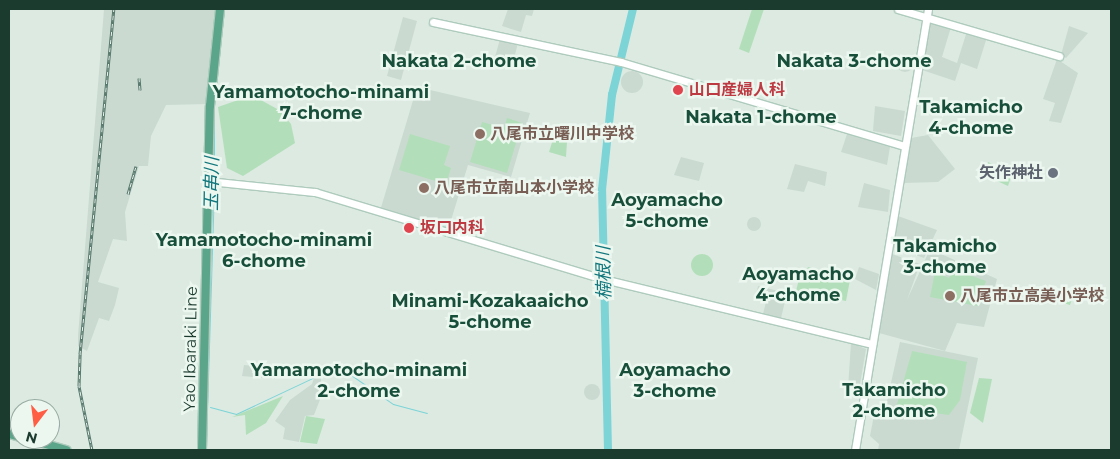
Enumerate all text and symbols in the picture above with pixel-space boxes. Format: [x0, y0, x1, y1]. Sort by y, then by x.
district label: Nakata 2-chome [382, 50, 536, 72]
district label: Nakata 3-chome [776, 50, 932, 72]
place label: 山口産婦人科 [689, 80, 785, 100]
district label: Yamamotocho-minami 7-chome [213, 82, 429, 125]
marker: 山口産婦人科 [671, 83, 685, 97]
district label: Takamicho 4-chome [919, 97, 1023, 140]
district label: Nakata 1-chome [685, 106, 837, 128]
place label: 八尾市立曙川中学校 [490, 124, 634, 144]
marker: 八尾市立曙川中学校 [474, 128, 486, 140]
water label: 玉串川 [201, 157, 223, 211]
place label: 矢作神社 [979, 163, 1043, 183]
marker: 矢作神社 [1047, 167, 1059, 179]
place label: 八尾市立南山本小学校 [434, 178, 594, 198]
marker: 八尾市立南山本小学校 [418, 182, 430, 194]
district label: Aoyamacho 5-chome [611, 190, 723, 232]
place label: 坂口内科 [420, 218, 484, 238]
marker: 坂口内科 [402, 221, 416, 235]
district label: Yamamotocho-minami 6-chome [156, 230, 372, 272]
district label: Takamicho 3-chome [893, 236, 997, 278]
water label: 楠根川 [593, 246, 615, 300]
district label: Aoyamacho 4-chome [742, 264, 854, 306]
street label: Yao Ibaraki Line [180, 286, 202, 412]
place label: 八尾市立高美小学校 [960, 286, 1104, 306]
marker: 八尾市立高美小学校 [944, 290, 956, 302]
district label: Minami-Kozakaaicho 5-chome [392, 291, 588, 334]
district label: Yamamotocho-minami 2-chome [251, 360, 467, 402]
district label: Aoyamacho 3-chome [619, 360, 731, 402]
district label: Takamicho 2-chome [842, 380, 946, 422]
north arrow [10, 399, 60, 449]
text: N [24, 427, 39, 448]

